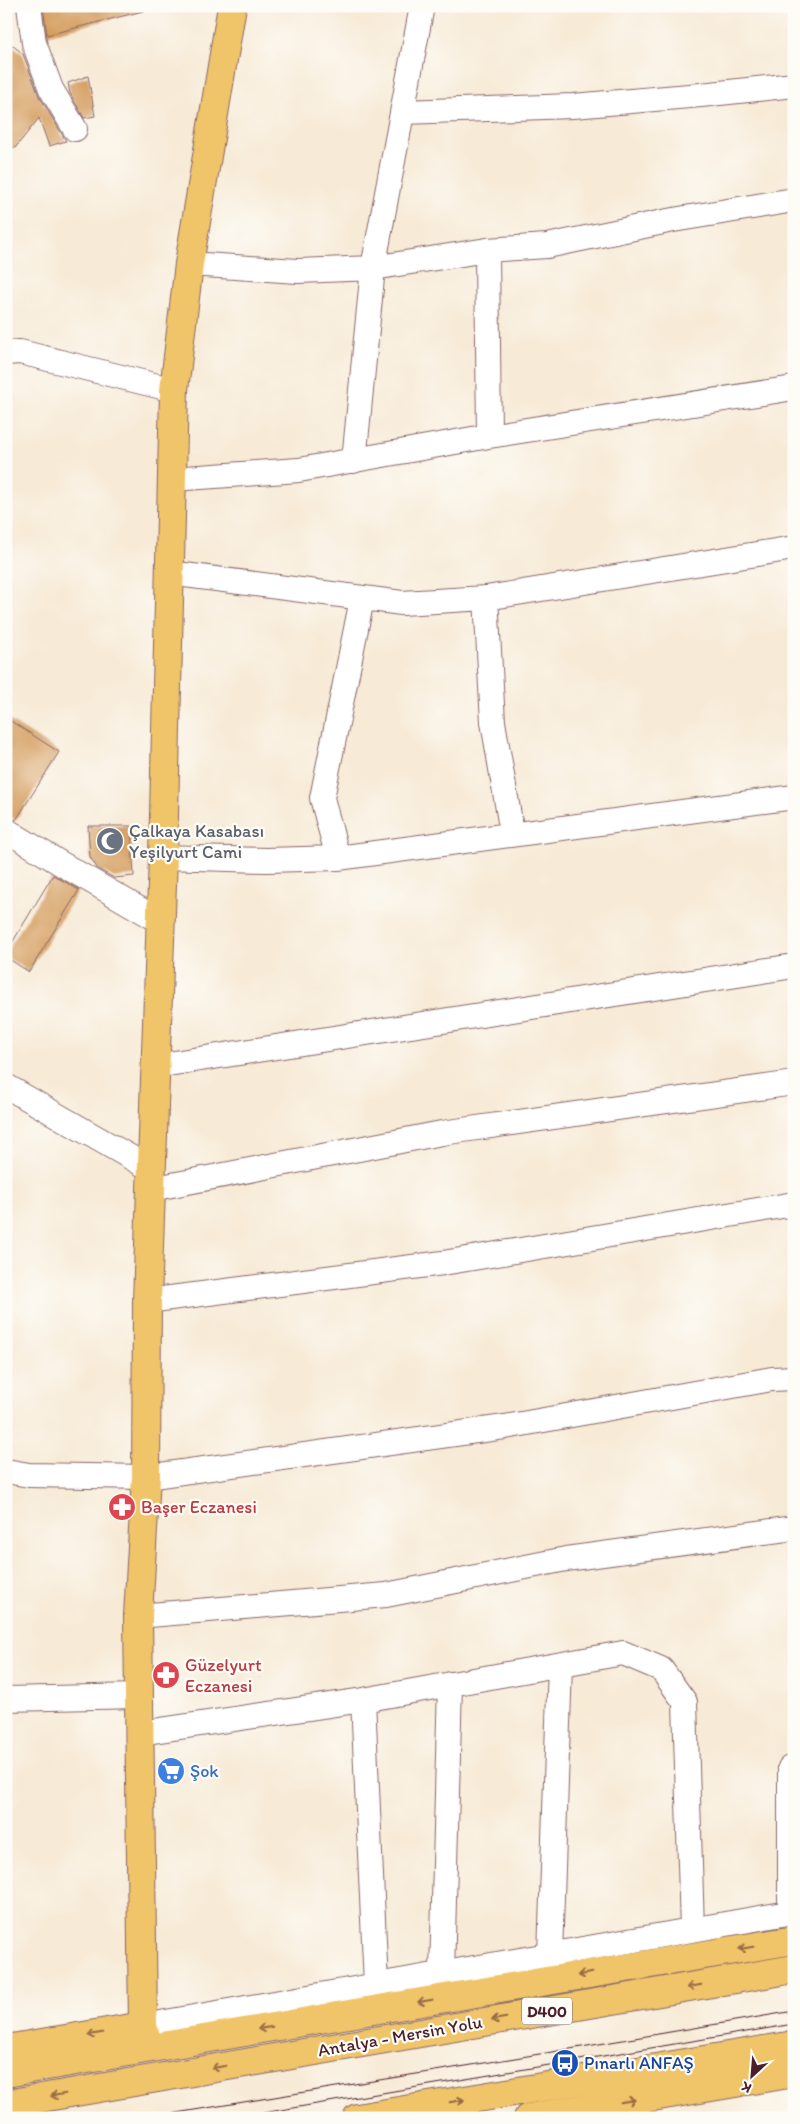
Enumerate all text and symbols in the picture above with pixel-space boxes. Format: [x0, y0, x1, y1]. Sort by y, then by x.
place label: Çalkaya Kasabası Yeşilyurt Cami [129, 820, 264, 863]
mosque icon: Çalkaya Kasabası Yeşilyurt Cami [95, 826, 125, 856]
pharmacy icon: Başer Eczanesi [107, 1492, 137, 1522]
place label: Başer Eczanesi [141, 1496, 257, 1518]
place label: Güzelyurt Eczanesi [185, 1654, 262, 1697]
pharmacy icon: Güzelyurt Eczanesi [151, 1660, 181, 1690]
supermarket icon: Şok [156, 1756, 186, 1786]
place label: Şok [190, 1760, 219, 1782]
one-way arrow [738, 1943, 754, 1953]
one-way arrow [578, 1970, 594, 1980]
one-way arrow [686, 1982, 702, 1992]
one-way arrow [417, 1996, 433, 2006]
road number: D400 [522, 1998, 572, 2024]
street label: Antalya - Mersin Yolu [316, 2011, 484, 2061]
one-way arrow [492, 2015, 508, 2025]
one-way arrow [257, 2024, 273, 2034]
one-way arrow [87, 2030, 103, 2040]
bus stop icon: Pınarlı ANFAŞ [550, 2048, 580, 2078]
place label: Pınarlı ANFAŞ [584, 2052, 694, 2074]
north arrow [728, 2052, 778, 2102]
one-way arrow [211, 2063, 227, 2073]
text: K [738, 2077, 754, 2097]
one-way arrow [51, 2090, 67, 2100]
one-way arrow [620, 2095, 636, 2105]
one-way arrow [448, 2096, 464, 2106]

